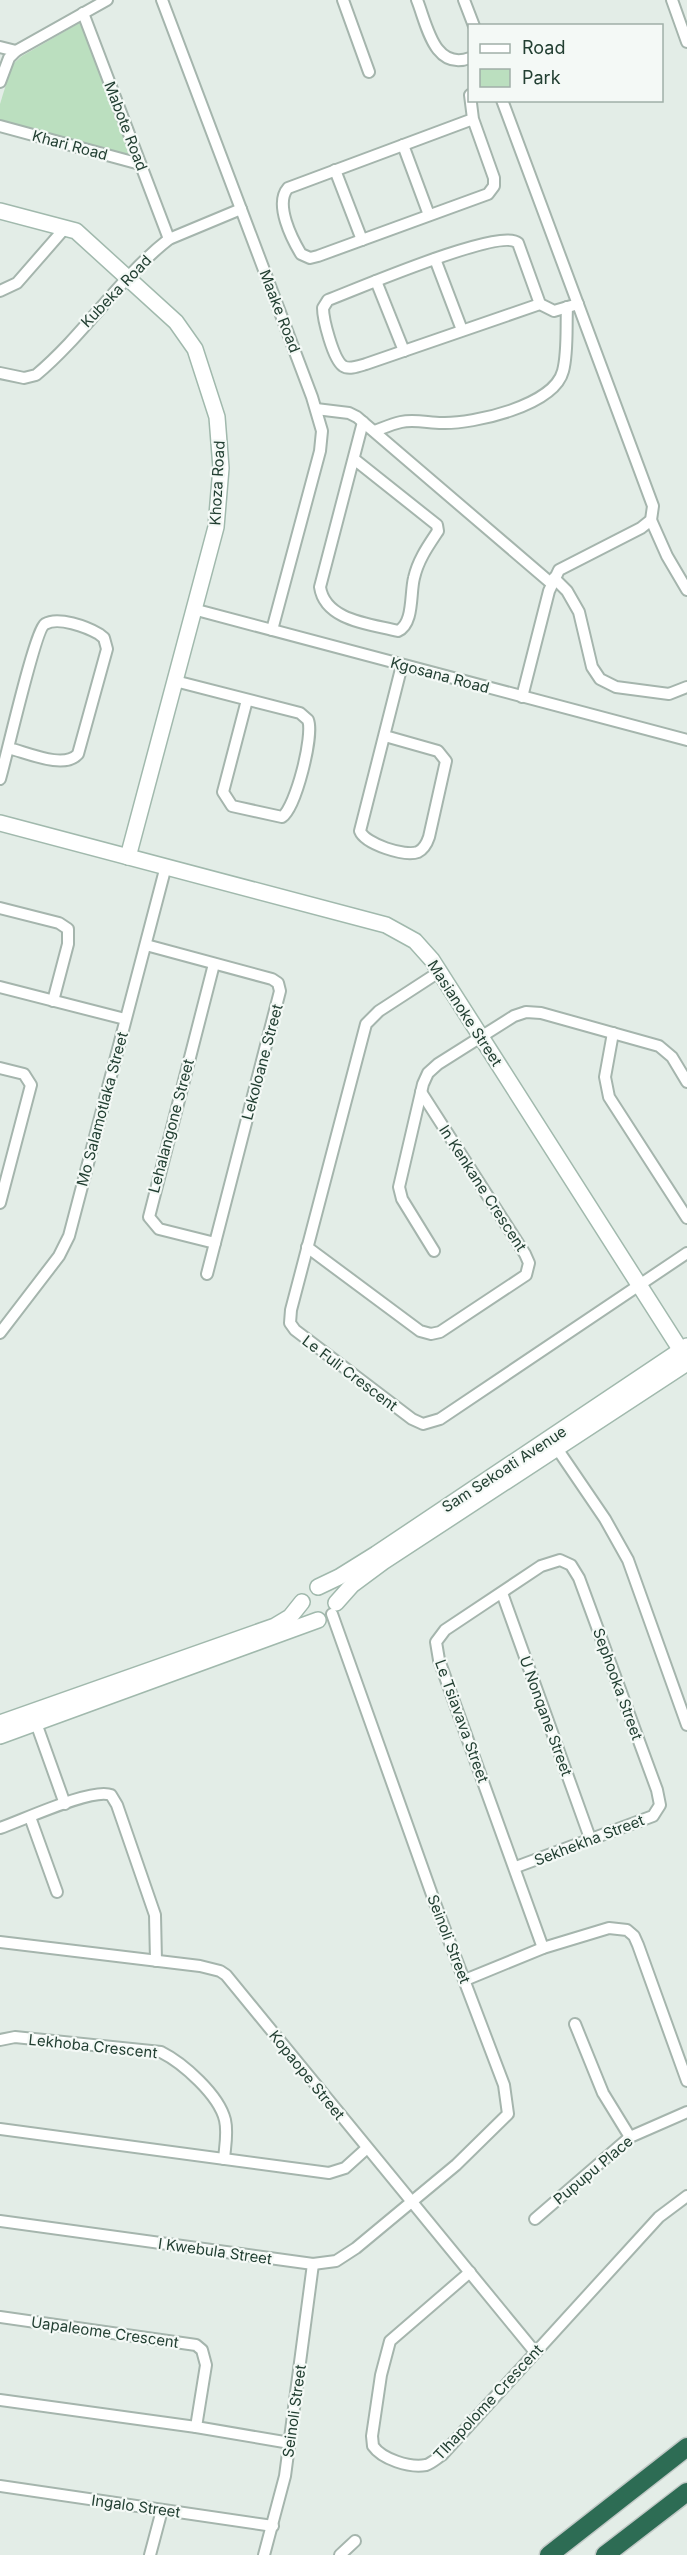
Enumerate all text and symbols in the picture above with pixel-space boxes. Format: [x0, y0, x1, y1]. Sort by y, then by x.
legend [468, 24, 663, 102]
text: Road [522, 37, 565, 58]
text: Park [522, 67, 561, 88]
street label: Mabote Road [100, 79, 152, 173]
street label: Khari Road [30, 126, 110, 164]
street label: Kubeka Road [77, 251, 155, 331]
street label: Maake Road [255, 267, 305, 355]
street label: Khoza Road [205, 440, 229, 526]
street label: Kgosana Road [388, 653, 492, 697]
street label: Masianoke Street [424, 956, 507, 1070]
street label: Lekoloane Street [237, 1002, 287, 1122]
street label: Mo Salamotlaka Street [72, 1030, 132, 1188]
street label: Lehalangone Street [144, 1057, 198, 1195]
street label: In Kenkane Crescent [435, 1121, 531, 1255]
street label: Le Fuli Crescent [299, 1331, 401, 1415]
street label: Sam Sekoati Avenue [438, 1422, 570, 1516]
street label: Sephooka Street [589, 1625, 647, 1743]
street label: U Nonqane Street [515, 1653, 577, 1779]
street label: Le Tsiavava Street [431, 1657, 493, 1785]
street label: Sekhekha Street [531, 1810, 647, 1870]
street label: Seinoli Street [423, 1892, 475, 1986]
street label: Kopaope Street [265, 2026, 349, 2124]
street label: Lekhoba Crescent [28, 2030, 158, 2062]
street label: Pupupu Place [549, 2131, 637, 2209]
street label: I Kwebula Street [157, 2234, 273, 2268]
street label: Uapaleome Crescent [30, 2312, 180, 2352]
street label: Tlhapolome Crescent [429, 2340, 547, 2464]
street label: Seinoli Street [278, 2363, 310, 2459]
street label: Ingalo Street [90, 2490, 182, 2522]

